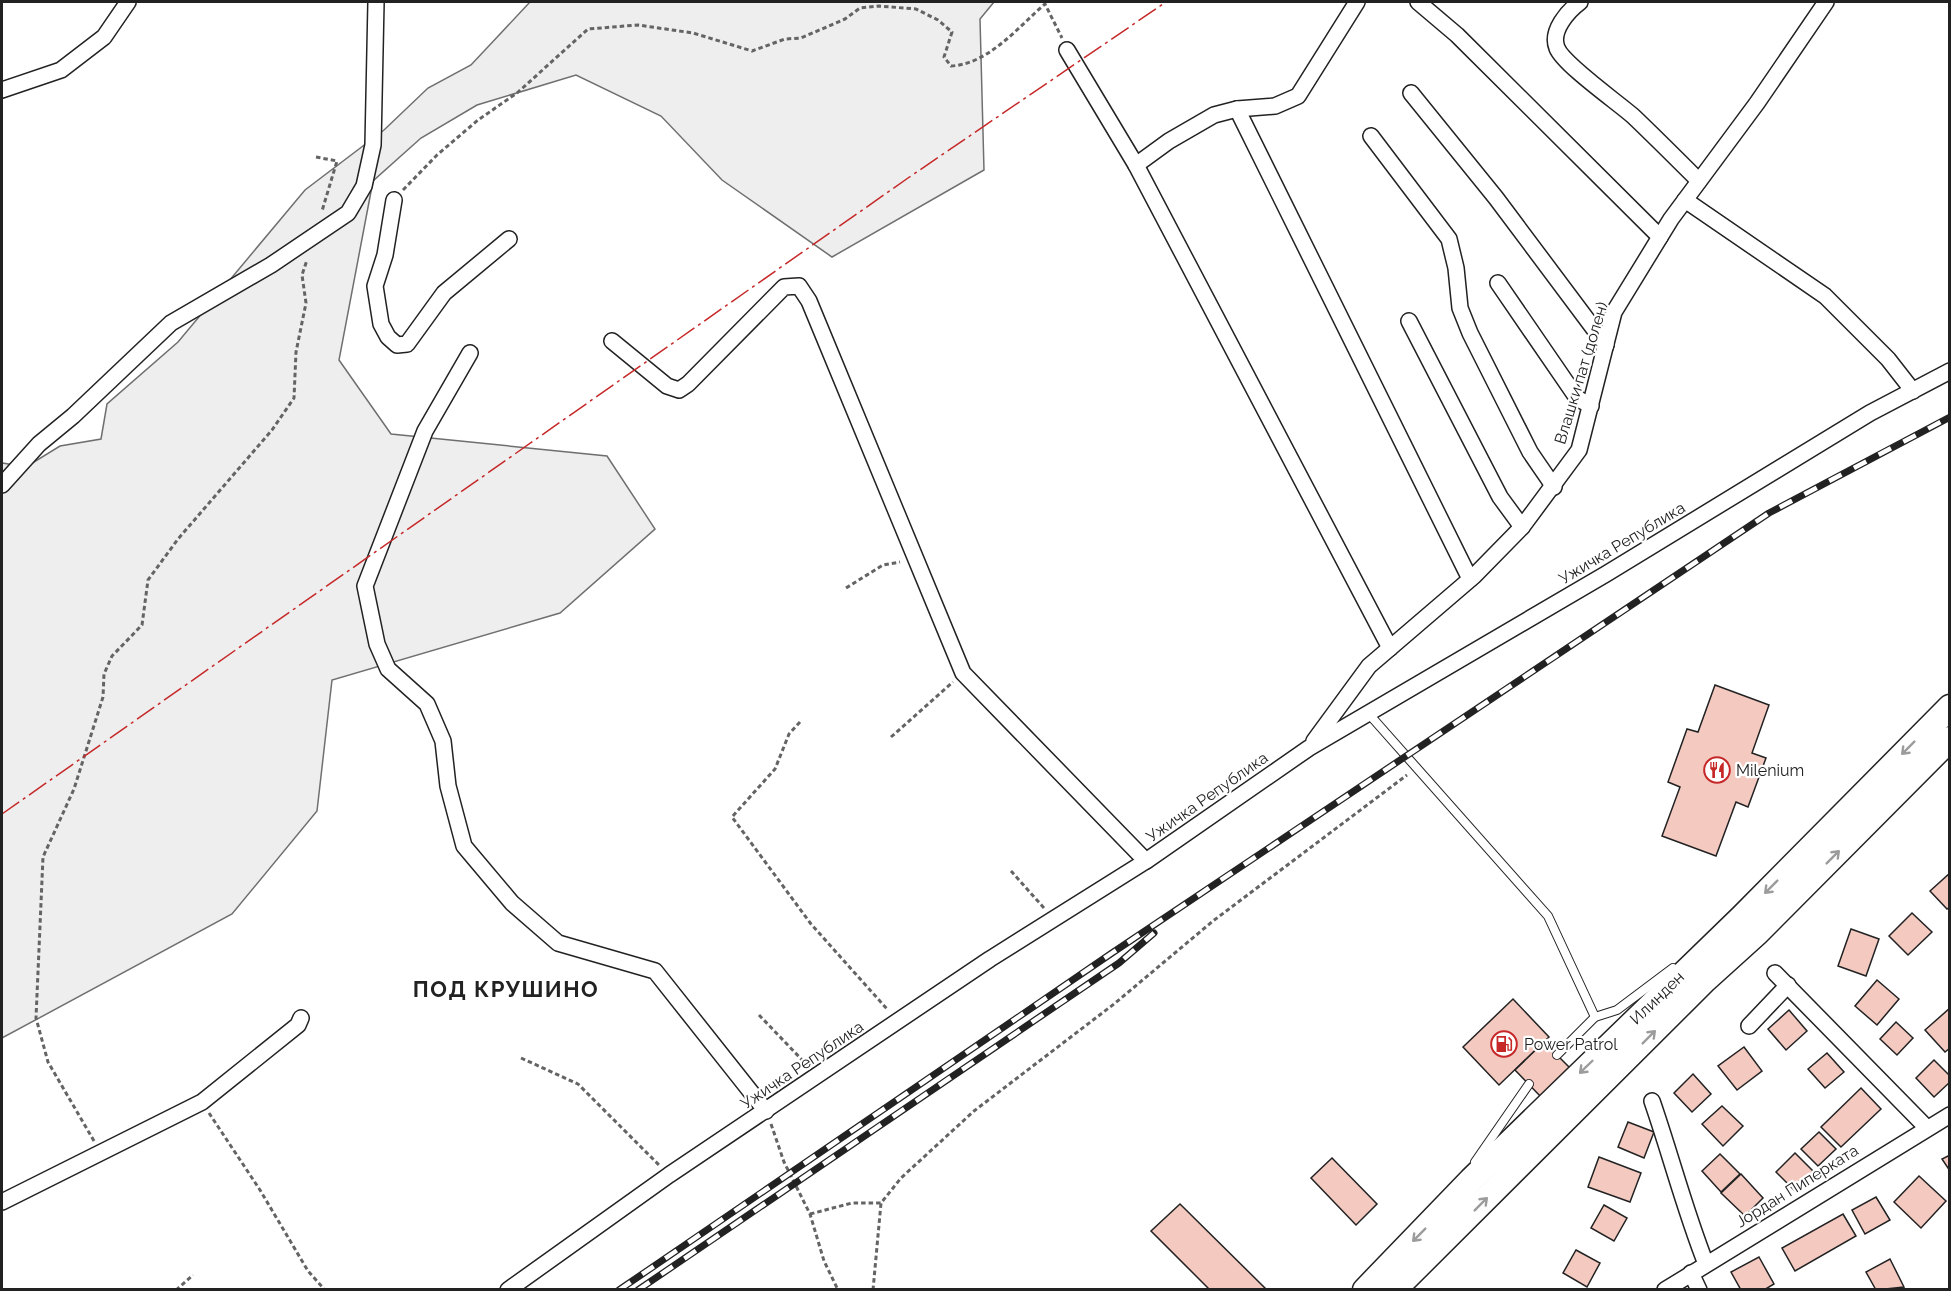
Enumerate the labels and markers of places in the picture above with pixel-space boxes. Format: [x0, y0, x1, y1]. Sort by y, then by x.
restaurant icon: Milenium [1702, 755, 1732, 785]
place label: Milenium [1736, 761, 1804, 780]
fuel station icon: Power Patrol [1489, 1029, 1519, 1059]
place label: Power Patrol [1524, 1035, 1618, 1054]

